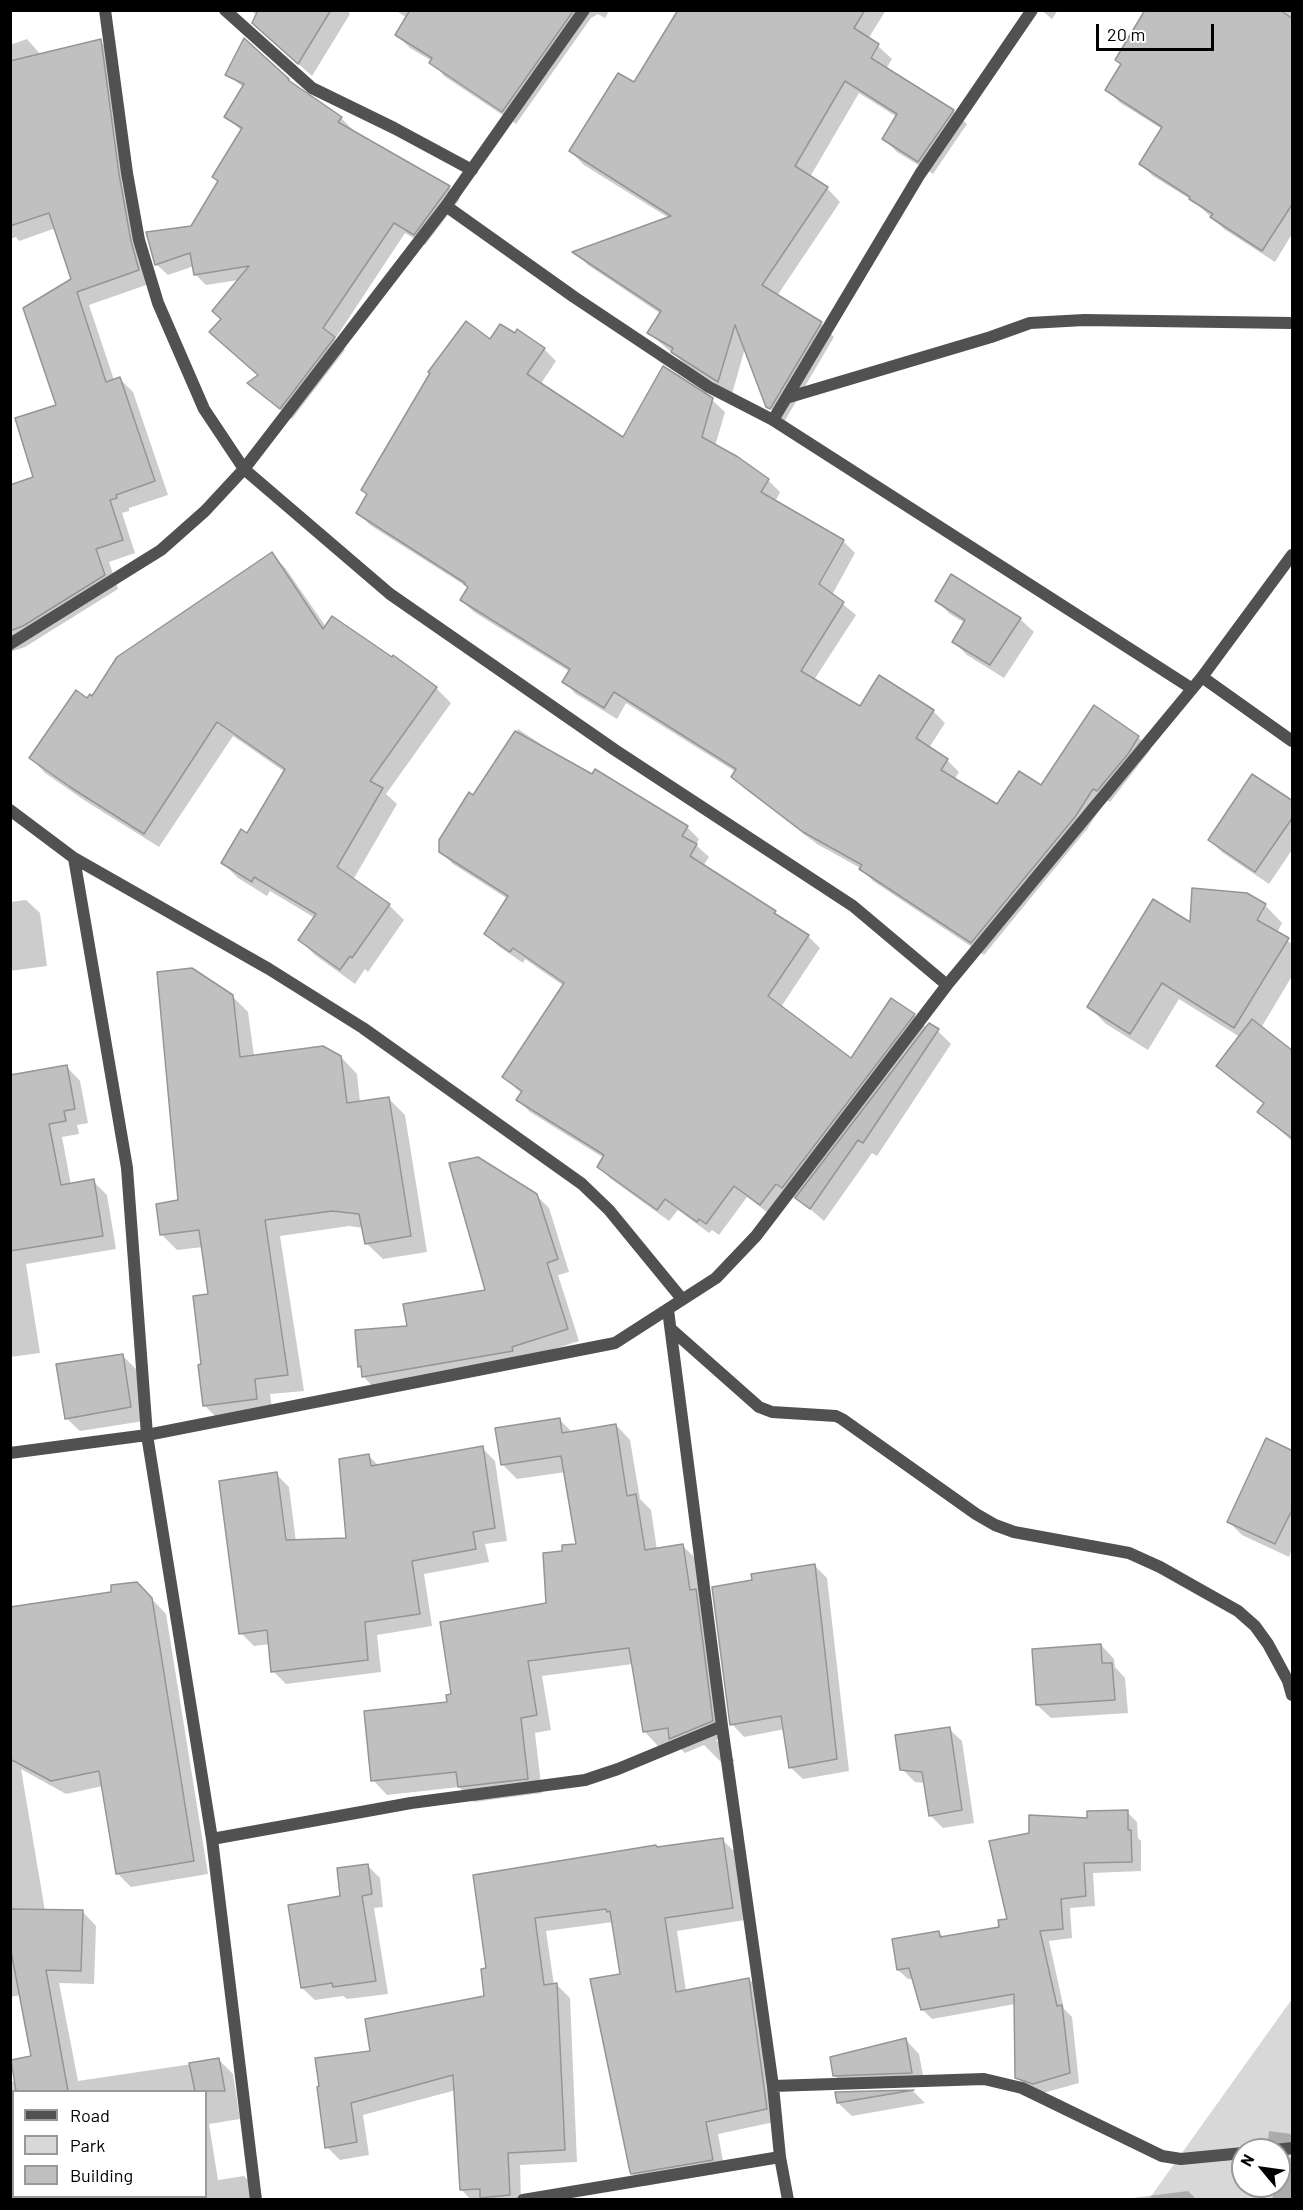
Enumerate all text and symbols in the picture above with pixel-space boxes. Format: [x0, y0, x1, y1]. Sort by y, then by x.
scale bar [1099, 12, 1218, 50]
text: 20 m [1107, 23, 1145, 45]
legend [12, 2090, 207, 2198]
text: Road [70, 2104, 110, 2126]
text: Park [70, 2134, 105, 2156]
north arrow [1231, 2138, 1291, 2198]
text: N [1236, 2151, 1257, 2169]
text: Building [70, 2164, 133, 2186]

